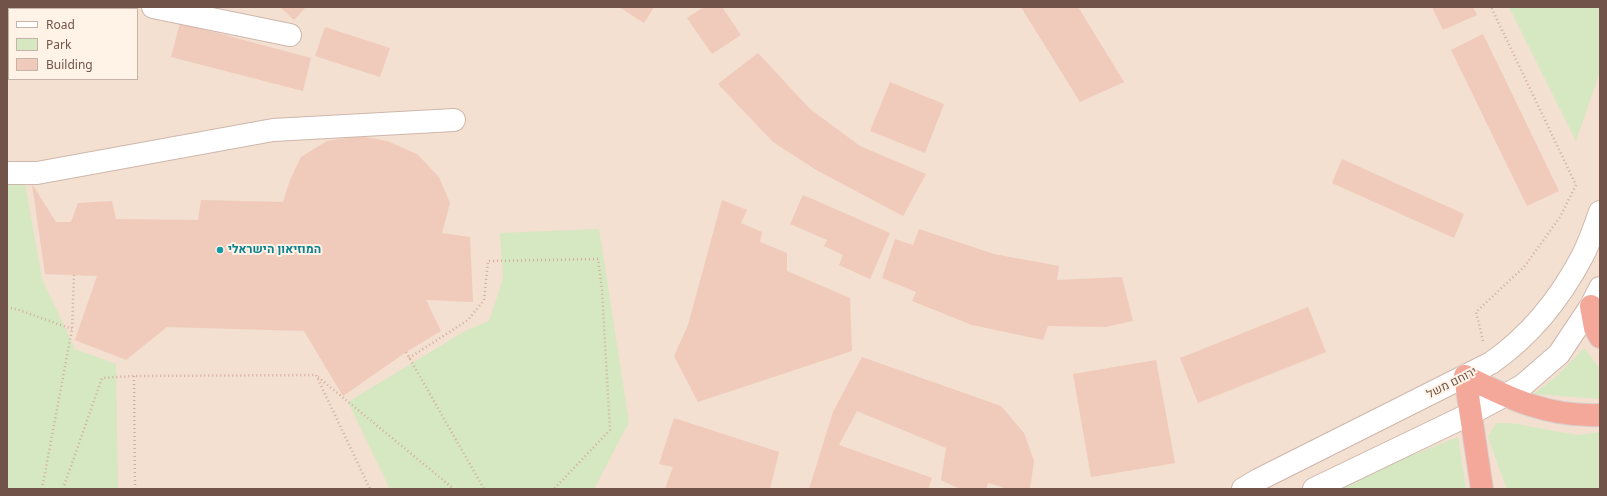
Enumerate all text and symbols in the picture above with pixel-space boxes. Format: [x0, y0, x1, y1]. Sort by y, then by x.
legend [8, 8, 138, 80]
text: Road [46, 16, 75, 33]
text: Park [46, 36, 71, 53]
text: Building [46, 56, 93, 73]
place label: המוזיאון הישראלי [228, 243, 321, 257]
marker: המוזיאון הישראלי [215, 245, 225, 255]
street label: ירוחם משל [1425, 364, 1479, 402]

